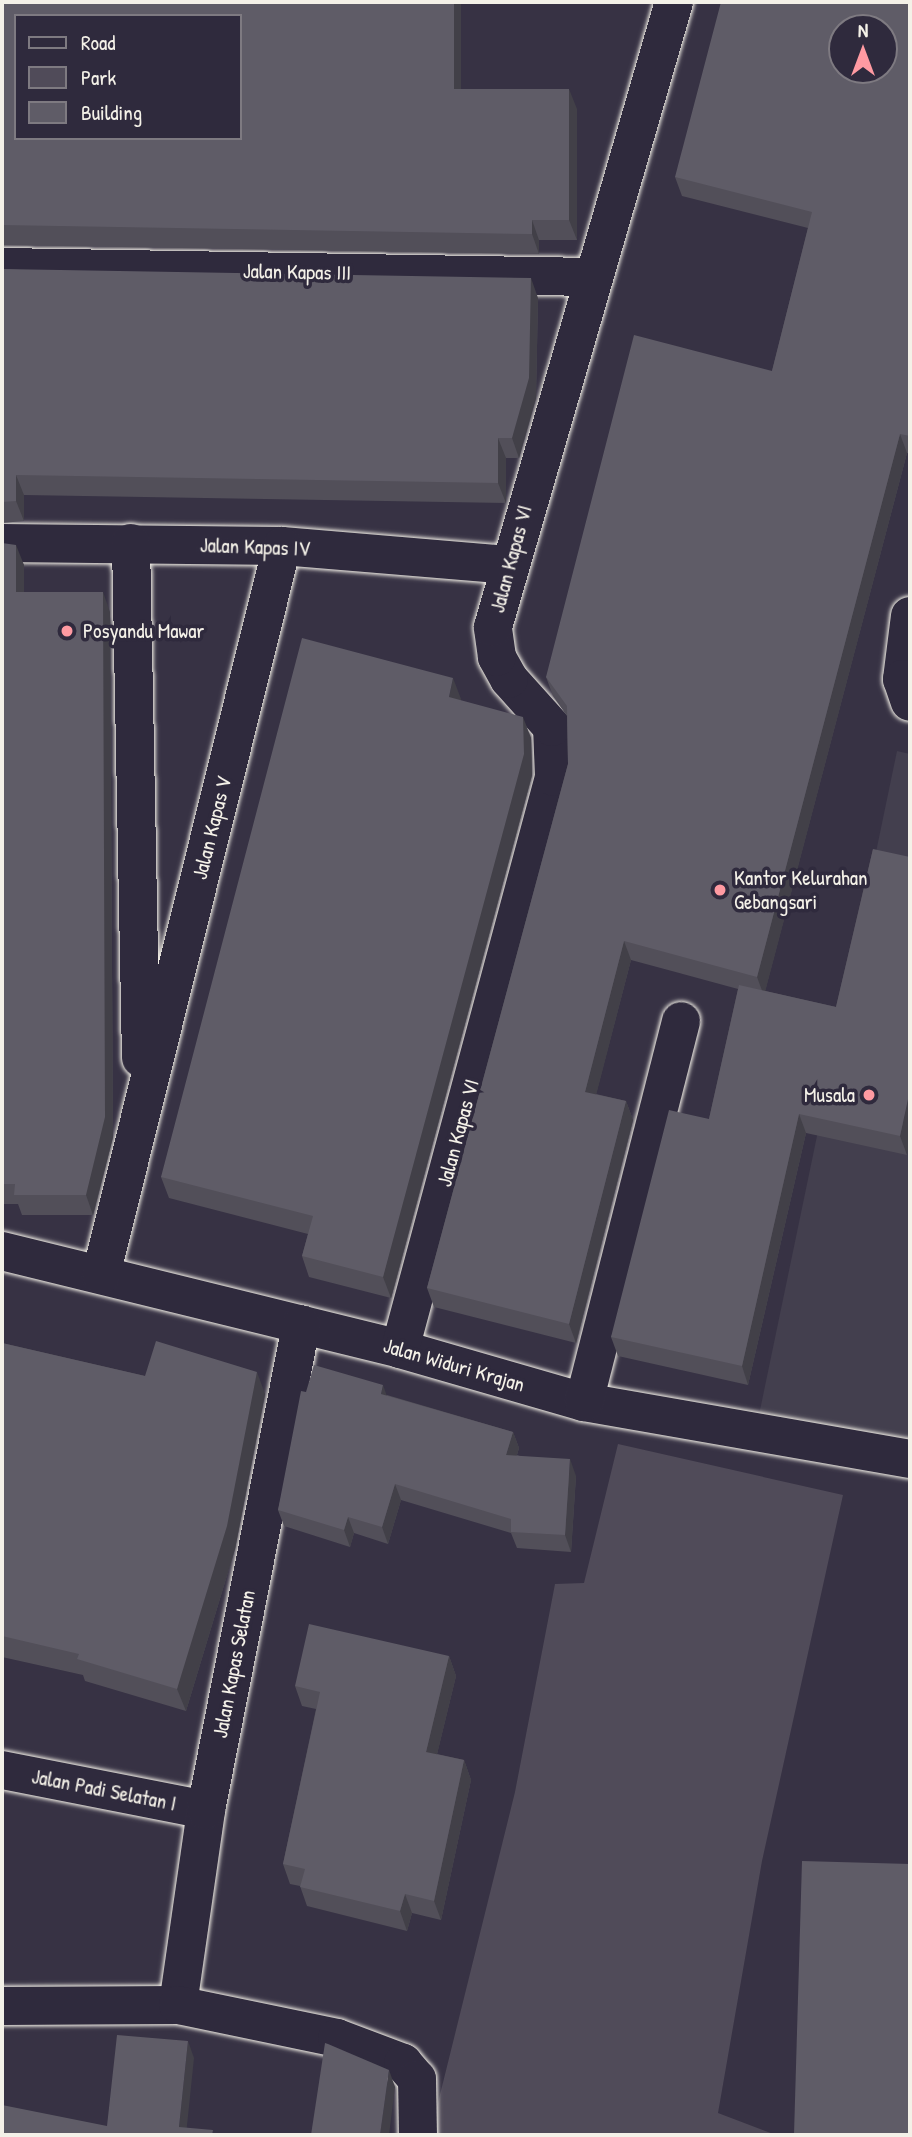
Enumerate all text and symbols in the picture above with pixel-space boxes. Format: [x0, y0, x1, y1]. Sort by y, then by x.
legend [14, 14, 242, 140]
north arrow [828, 14, 898, 84]
text: N [858, 17, 868, 43]
text: Road [81, 28, 115, 57]
text: Park [81, 63, 116, 92]
text: Building [81, 98, 142, 127]
street label: Jalan Kapas III [243, 258, 351, 286]
street label: Jalan Kapas VI [485, 503, 537, 615]
street label: Jalan Kapas IV [199, 532, 311, 562]
place label: Posyandu Mawar [83, 618, 204, 644]
marker: Posyandu Mawar [57, 621, 77, 641]
street label: Jalan Kapas V [187, 774, 237, 882]
place label: Kantor Kelurahan Gebangsari [734, 865, 867, 915]
marker: Kantor Kelurahan Gebangsari [712, 882, 728, 898]
street label: Jalan Kapas VI [432, 1077, 484, 1189]
place label: Musala [804, 1082, 855, 1108]
marker: Musala [861, 1087, 877, 1103]
street label: Jalan Widuri Krajan [380, 1333, 528, 1397]
street label: Jalan Kapas Selatan [207, 1588, 261, 1740]
street label: Jalan Padi Selatan I [30, 1764, 178, 1816]

